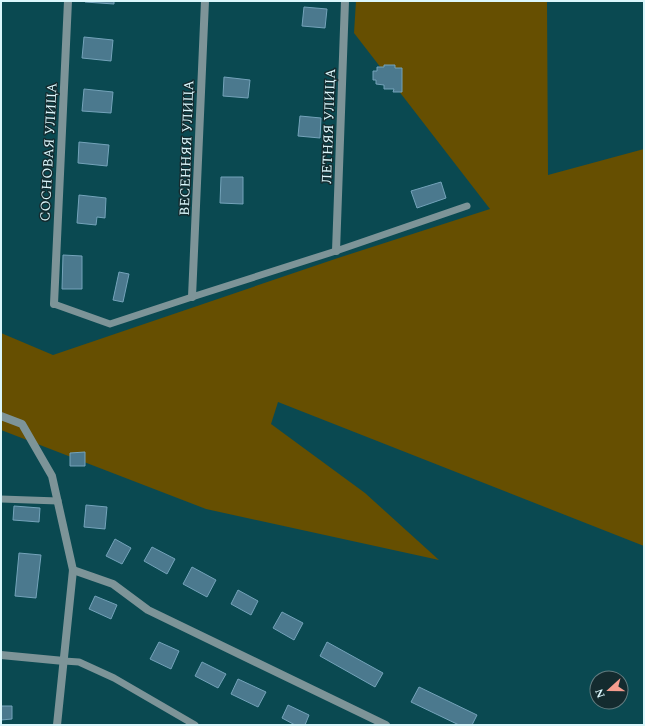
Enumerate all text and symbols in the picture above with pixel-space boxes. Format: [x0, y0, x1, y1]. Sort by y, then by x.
street label: ЛЕТНЯЯ УЛИЦА [316, 67, 341, 184]
street label: ВЕСЕННЯЯ УЛИЦА [174, 79, 199, 216]
street label: СОСНОВАЯ УЛИЦА [34, 81, 63, 222]
north arrow [589, 670, 629, 710]
text: N [591, 686, 610, 701]

